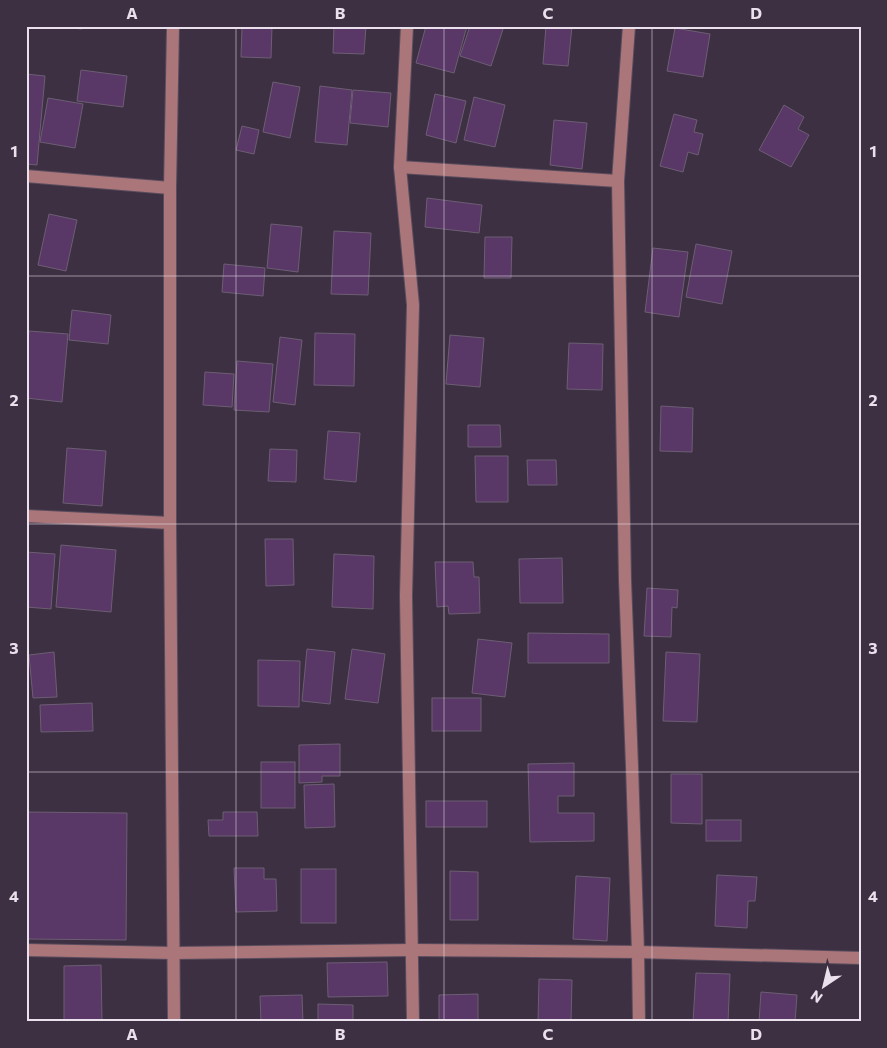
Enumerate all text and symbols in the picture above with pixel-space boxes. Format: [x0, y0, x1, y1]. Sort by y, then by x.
text: A [126, 3, 138, 22]
text: B [335, 3, 346, 22]
text: C [543, 3, 554, 22]
text: D [750, 3, 762, 22]
text: 1 [10, 141, 18, 160]
text: 1 [869, 141, 877, 160]
text: 2 [9, 390, 19, 409]
text: 2 [868, 390, 878, 409]
text: 3 [9, 638, 19, 657]
text: 3 [868, 638, 878, 657]
text: 4 [9, 886, 19, 905]
text: 4 [868, 886, 878, 905]
north arrow [800, 960, 850, 1010]
text: N [807, 987, 825, 1007]
text: A [126, 1024, 138, 1043]
text: B [335, 1024, 346, 1043]
text: C [543, 1024, 554, 1043]
text: D [750, 1024, 762, 1043]

